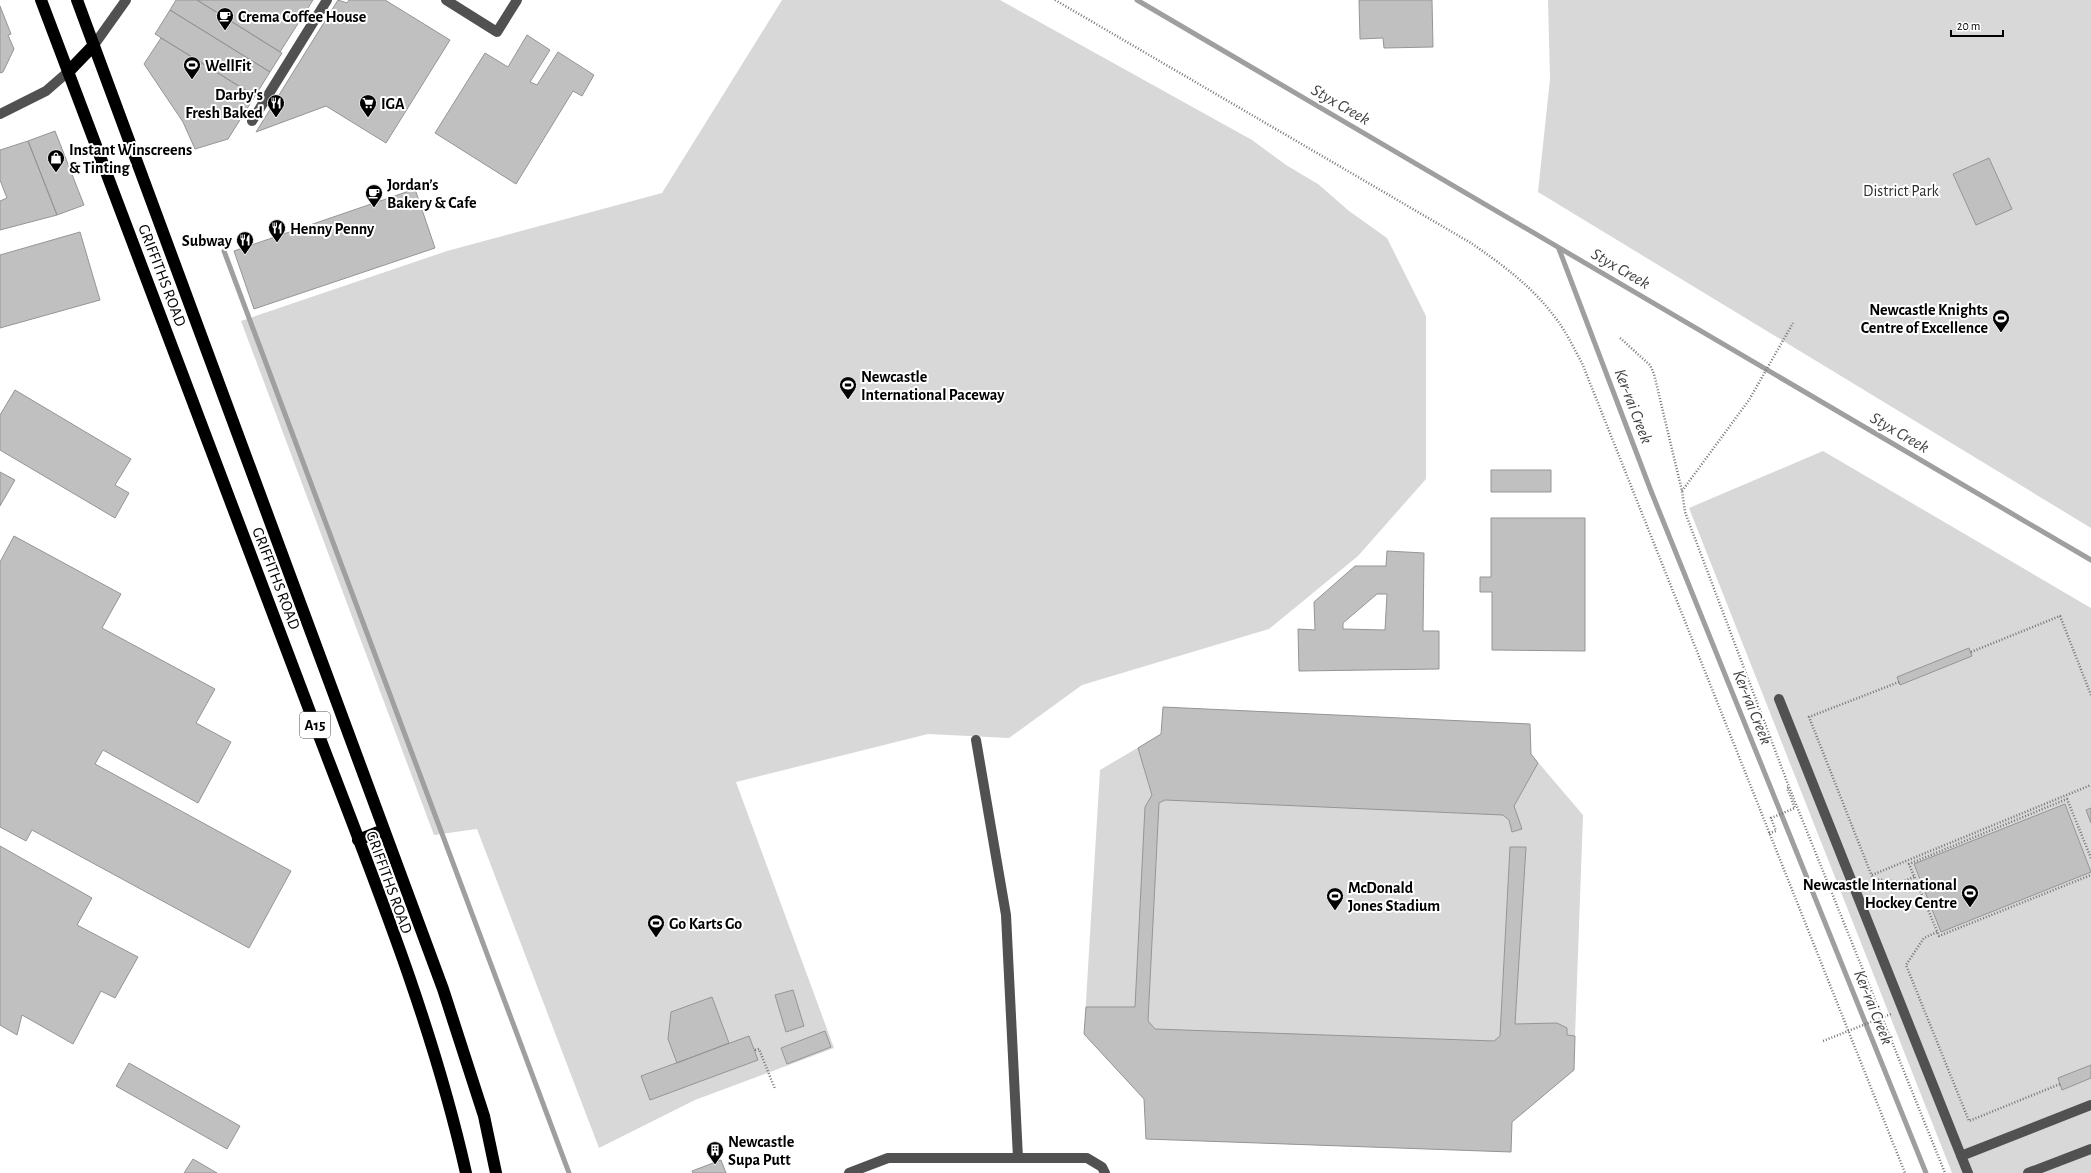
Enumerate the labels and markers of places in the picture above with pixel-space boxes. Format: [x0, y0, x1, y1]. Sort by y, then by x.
cafe icon: Crema Coffee House [215, 6, 235, 31]
place label: Crema Coffee House [238, 9, 367, 25]
sports icon: WellFit [182, 55, 202, 80]
place label: WellFit [205, 58, 252, 74]
place label: Darby's Fresh Baked [185, 87, 264, 121]
restaurant icon: Darby's Fresh Baked [266, 93, 286, 118]
supermarket icon: IGA [358, 93, 378, 118]
place label: IGA [381, 96, 405, 112]
place label: Instant Winscreens & Tinting [69, 142, 192, 176]
shop icon: Instant Winscreens & Tinting [46, 148, 66, 173]
place label: Jordan’s Bakery & Cafe [387, 177, 477, 212]
cafe icon: Jordan’s Bakery & Cafe [364, 183, 384, 208]
restaurant icon: Henny Penny [267, 218, 287, 243]
place label: Henny Penny [290, 221, 375, 238]
restaurant icon: Subway [235, 230, 255, 255]
place label: Subway [182, 233, 233, 250]
place label: Newcastle Knights Centre of Excellence [1861, 302, 1988, 336]
sports icon: Newcastle Knights Centre of Excellence [1991, 308, 2011, 333]
place label: Newcastle International Paceway [861, 369, 1005, 404]
sports icon: Newcastle International Paceway [838, 375, 858, 400]
place label: Newcastle International Hockey Centre [1803, 877, 1957, 912]
place label: McDonald Jones Stadium [1348, 880, 1440, 914]
sports icon: Newcastle International Hockey Centre [1960, 883, 1980, 908]
sports icon: McDonald Jones Stadium [1325, 886, 1345, 911]
sports icon: Go Karts Go [646, 913, 666, 938]
place label: Go Karts Go [669, 916, 742, 932]
place label: Newcastle Supa Putt [728, 1134, 795, 1168]
building icon: Newcastle Supa Putt [705, 1140, 725, 1165]

